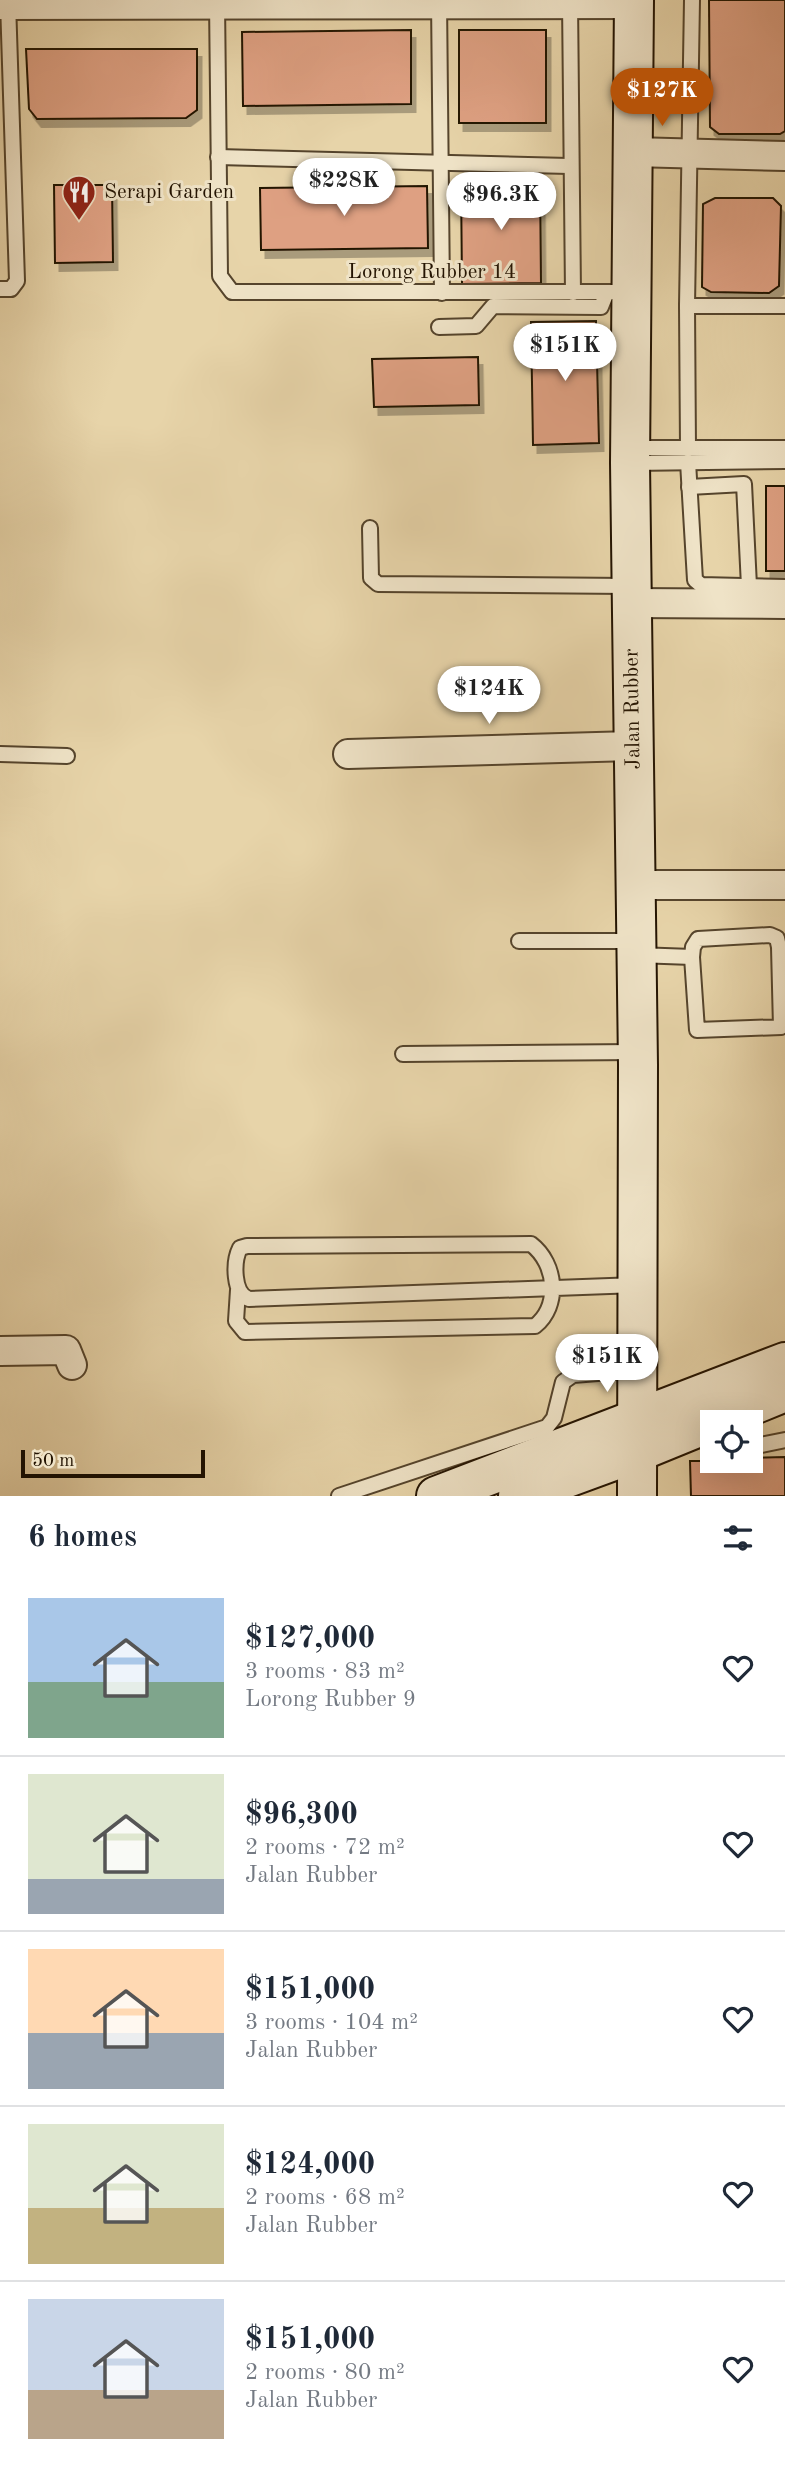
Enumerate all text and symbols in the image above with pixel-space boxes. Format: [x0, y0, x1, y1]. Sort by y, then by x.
pin: $127K [613, 68, 711, 128]
text: $127K [626, 79, 698, 102]
pin: $228K [295, 158, 393, 218]
text: $228K [308, 169, 380, 192]
restaurant icon: Serapi Garden [60, 173, 98, 222]
pin: $96.3K [444, 173, 558, 232]
place label: Serapi Garden [104, 182, 234, 203]
text: $96.3K [462, 183, 540, 206]
street label: Lorong Rubber 14 [348, 262, 516, 283]
pin: $151K [516, 324, 614, 383]
text: $151K [529, 334, 601, 357]
street label: Jalan Rubber [621, 648, 645, 770]
pin: $124K [440, 666, 538, 726]
text: $124K [453, 677, 525, 700]
pin: $151K [558, 1334, 656, 1394]
text: $151K [571, 1345, 643, 1368]
map controls [700, 1410, 763, 1473]
button: locate [700, 1410, 763, 1473]
scale bar [21, 1447, 205, 1479]
text: 50 m [32, 1452, 74, 1471]
icon: filters [719, 1519, 757, 1557]
text: 6 homes [28, 1523, 137, 1553]
text: $127,000 [245, 1624, 375, 1654]
icon: home [84, 1626, 168, 1710]
icon: heart [719, 1649, 757, 1687]
text: 3 rooms · 83 m² [245, 1660, 405, 1683]
text: Lorong Rubber 9 [245, 1688, 416, 1711]
text: $96,300 [245, 1800, 358, 1830]
icon: home [84, 1802, 168, 1886]
icon: heart [719, 1825, 757, 1863]
text: 2 rooms · 72 m² [245, 1836, 405, 1859]
text: Jalan Rubber [245, 1864, 378, 1887]
text: $151,000 [245, 1975, 375, 2005]
icon: home [84, 1977, 168, 2061]
icon: heart [719, 2000, 757, 2038]
text: 3 rooms · 104 m² [245, 2011, 418, 2034]
text: Jalan Rubber [245, 2039, 378, 2062]
text: $124,000 [245, 2150, 375, 2180]
icon: home [84, 2152, 168, 2236]
icon: heart [719, 2175, 757, 2213]
text: 2 rooms · 68 m² [245, 2186, 405, 2209]
text: Jalan Rubber [245, 2214, 378, 2237]
text: $151,000 [245, 2325, 375, 2355]
icon: home [84, 2327, 168, 2411]
icon: heart [719, 2350, 757, 2388]
text: 2 rooms · 80 m² [245, 2361, 405, 2384]
text: Jalan Rubber [245, 2389, 378, 2412]

